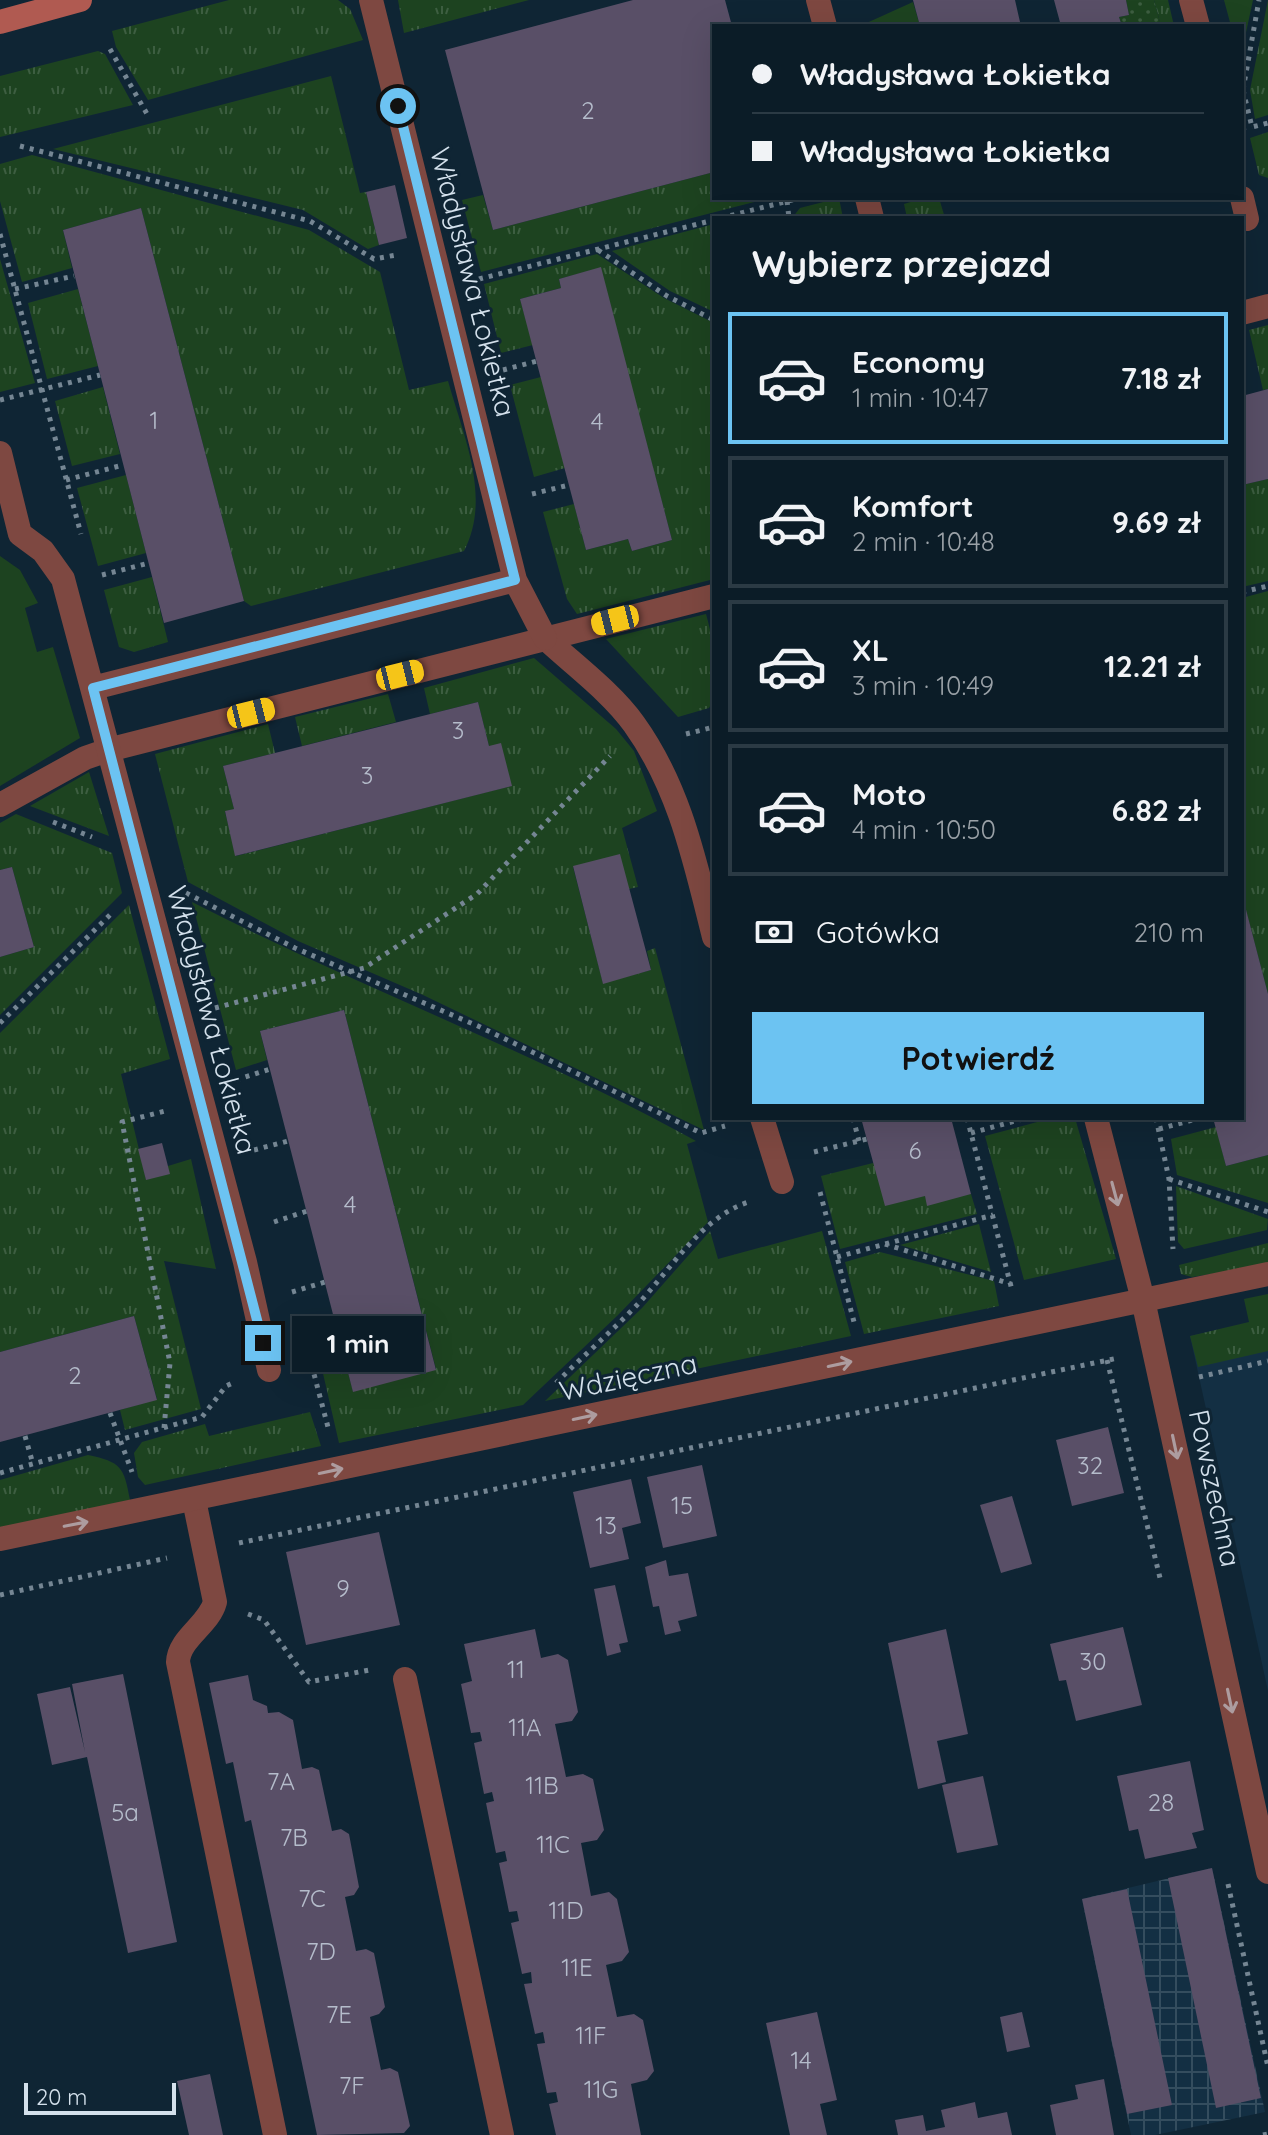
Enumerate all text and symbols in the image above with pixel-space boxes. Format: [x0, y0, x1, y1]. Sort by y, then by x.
text: Władysława Łokietka [800, 55, 1111, 93]
route start [380, 88, 416, 124]
house number: 2 [581, 95, 595, 125]
text: Władysława Łokietka [800, 132, 1111, 170]
street label: Władysława Łokietka [423, 143, 524, 420]
text: Wybierz przejazd [752, 241, 1051, 286]
icon: car [756, 342, 828, 414]
text: Economy [852, 343, 985, 381]
text: 7.18 zł [1121, 359, 1200, 397]
text: 1 min · 10:47 [852, 381, 989, 414]
house number: 1 [150, 405, 158, 435]
house number: 4 [591, 406, 603, 436]
icon: car [756, 486, 828, 558]
text: Komfort [852, 487, 974, 525]
text: 9.69 zł [1112, 503, 1200, 541]
text: 2 min · 10:48 [852, 525, 995, 558]
car [589, 603, 641, 637]
icon: car [756, 630, 828, 702]
text: XL [852, 631, 889, 669]
text: 12.21 zł [1104, 647, 1200, 685]
car [374, 658, 426, 692]
text: 3 min · 10:49 [852, 669, 994, 702]
car [225, 696, 277, 730]
house number: 3 [452, 715, 464, 745]
house number: 3 [361, 760, 373, 790]
icon: car [756, 774, 828, 846]
text: Moto [852, 775, 926, 813]
text: 6.82 zł [1111, 791, 1200, 829]
text: 4 min · 10:50 [852, 813, 996, 846]
street label: Władysława Łokietka [160, 882, 265, 1158]
icon: cash [752, 910, 796, 954]
text: Gotówka [816, 913, 940, 951]
text: 210 m [1134, 916, 1204, 949]
button: Potwierdź [752, 1012, 1204, 1104]
house number: 6 [909, 1135, 922, 1165]
one-way arrow [1109, 1180, 1124, 1206]
house number: 4 [344, 1189, 356, 1219]
callout: 1 min [291, 1315, 423, 1371]
route end [245, 1325, 281, 1361]
text: 1 min [327, 1327, 390, 1360]
street label: Wdzięczna [556, 1345, 700, 1408]
one-way arrow [826, 1355, 852, 1370]
house number: 2 [68, 1360, 82, 1390]
street label: Powszechna [1182, 1406, 1249, 1570]
one-way arrow [572, 1409, 598, 1424]
one-way arrow [1168, 1433, 1183, 1459]
house number: 32 [1077, 1450, 1103, 1480]
one-way arrow [318, 1463, 343, 1478]
house number: 15 [671, 1490, 693, 1520]
house number: 13 [595, 1510, 617, 1540]
one-way arrow [63, 1516, 89, 1531]
house number: 9 [336, 1573, 350, 1603]
house number: 30 [1080, 1646, 1106, 1676]
house number: 11 [507, 1654, 525, 1684]
one-way arrow [1223, 1687, 1238, 1713]
house number: 11A [508, 1712, 542, 1742]
house number: 7A [267, 1766, 295, 1796]
house number: 11B [525, 1770, 559, 1800]
house number: 28 [1148, 1787, 1174, 1817]
house number: 5a [111, 1797, 139, 1827]
house number: 7B [280, 1822, 308, 1852]
house number: 11C [536, 1829, 570, 1859]
house number: 7C [298, 1883, 326, 1913]
house number: 11D [548, 1895, 584, 1925]
house number: 7D [306, 1936, 336, 1966]
house number: 11E [561, 1952, 593, 1982]
house number: 7E [326, 1999, 352, 2029]
house number: 11F [575, 2020, 607, 2050]
house number: 14 [790, 2045, 812, 2075]
house number: 7F [339, 2070, 365, 2100]
house number: 11G [584, 2074, 618, 2104]
scale bar [24, 2079, 176, 2115]
text: 20 m [36, 2083, 87, 2111]

